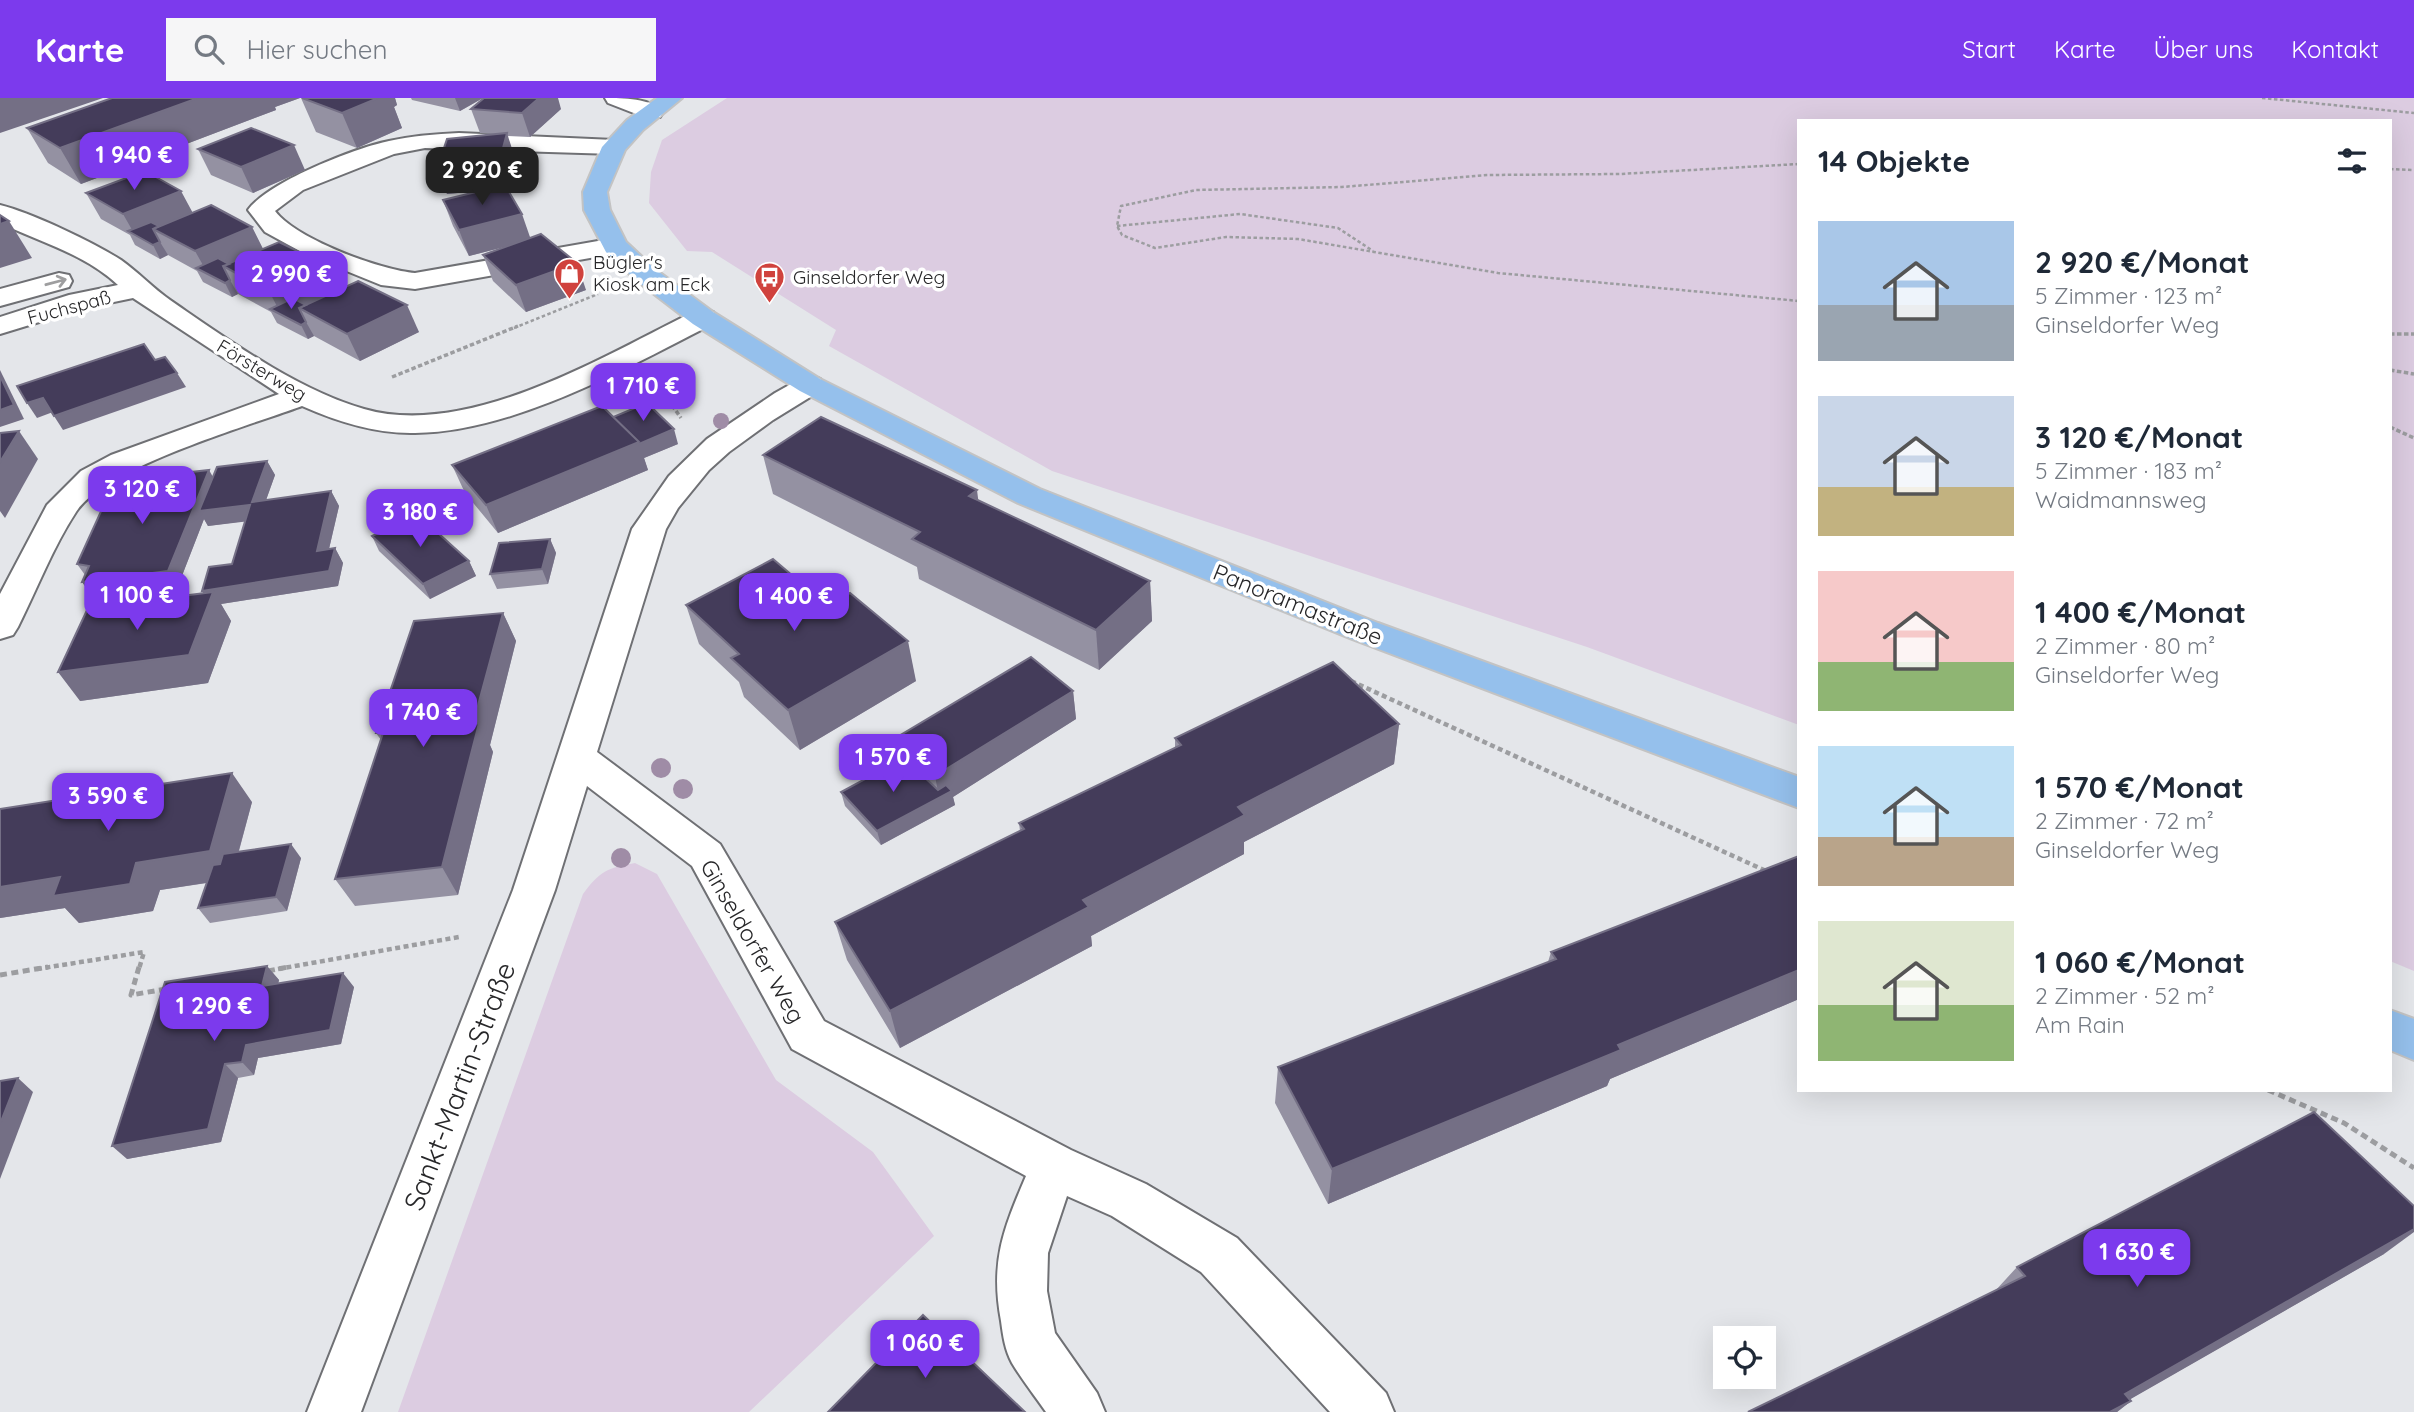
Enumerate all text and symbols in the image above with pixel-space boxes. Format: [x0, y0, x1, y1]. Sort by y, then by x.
search box [166, 18, 656, 81]
text: Karte [35, 29, 124, 70]
icon: search [190, 30, 228, 68]
text: Hier suchen [246, 33, 388, 66]
text: Start [1962, 34, 2016, 64]
text: Karte [2054, 34, 2115, 64]
text: Über uns [2153, 34, 2253, 64]
text: Kontakt [2291, 34, 2379, 64]
pin: 1 940 € [69, 132, 199, 192]
text: 1 940 € [96, 140, 172, 169]
text: 14 Objekte [1818, 142, 1970, 180]
icon: filters [2333, 142, 2371, 180]
pin: 2 920 € [417, 148, 547, 207]
text: 2 920 € [442, 155, 522, 184]
text: 2 920 €/Monat [2035, 243, 2250, 281]
icon: home [1874, 249, 1958, 333]
place label: Bügler's Kiosk am Eck [593, 250, 710, 296]
pin: 2 990 € [226, 252, 356, 311]
shop icon: Bügler's Kiosk am Eck [553, 256, 587, 300]
text: 2 990 € [251, 259, 331, 288]
bus stop icon: Ginseldorfer Weg [753, 260, 787, 304]
place label: Ginseldorfer Weg [793, 265, 945, 289]
one-way arrow [45, 275, 67, 288]
text: 5 Zimmer · 123 m² [2035, 281, 2222, 310]
street label: Fuchspaß [25, 284, 113, 330]
text: Ginseldorfer Weg [2035, 310, 2219, 339]
street label: Försterweg [213, 334, 311, 406]
pin: 1 710 € [578, 364, 708, 423]
text: 1 710 € [607, 371, 679, 400]
text: 3 120 €/Monat [2035, 418, 2243, 456]
icon: home [1874, 424, 1958, 508]
text: 5 Zimmer · 183 m² [2035, 456, 2222, 485]
pin: 3 120 € [77, 466, 207, 526]
text: 3 120 € [104, 474, 180, 503]
text: Waidmannsweg [2035, 485, 2207, 514]
pin: 3 180 € [355, 490, 485, 549]
text: 3 180 € [382, 497, 458, 526]
street label: Panoramastraße [1209, 557, 1387, 651]
pin: 1 100 € [72, 573, 202, 632]
pin: 1 400 € [729, 574, 859, 633]
text: 1 100 € [100, 580, 174, 609]
text: 1 400 € [755, 581, 833, 610]
text: 1 400 €/Monat [2035, 593, 2246, 631]
icon: home [1874, 599, 1958, 683]
text: 2 Zimmer · 80 m² [2035, 631, 2215, 660]
text: Ginseldorfer Weg [2035, 660, 2219, 689]
pin: 1 740 € [358, 690, 488, 749]
text: 1 740 € [385, 697, 461, 726]
pin: 1 570 € [828, 734, 958, 794]
text: 1 570 € [855, 742, 931, 771]
text: 1 570 €/Monat [2035, 768, 2244, 806]
pin: 3 590 € [43, 774, 173, 833]
icon: home [1874, 774, 1958, 858]
text: 3 590 € [68, 781, 148, 810]
text: 2 Zimmer · 72 m² [2035, 806, 2214, 835]
text: Ginseldorfer Weg [2035, 835, 2219, 864]
street label: Ginseldorfer Weg [694, 854, 812, 1028]
text: 1 060 €/Monat [2035, 943, 2245, 981]
icon: home [1874, 949, 1958, 1033]
street label: Sankt-Martin-Straße [396, 957, 522, 1215]
text: 2 Zimmer · 52 m² [2035, 981, 2214, 1010]
pin: 1 290 € [149, 984, 279, 1043]
text: 1 290 € [176, 991, 252, 1020]
text: Am Rain [2035, 1010, 2125, 1039]
pin: 1 630 € [2072, 1230, 2202, 1289]
text: 1 630 € [2099, 1237, 2175, 1266]
pin: 1 060 € [860, 1320, 990, 1380]
map controls [1713, 1326, 1776, 1389]
button: locate [1713, 1326, 1776, 1389]
text: 1 060 € [886, 1328, 964, 1357]

